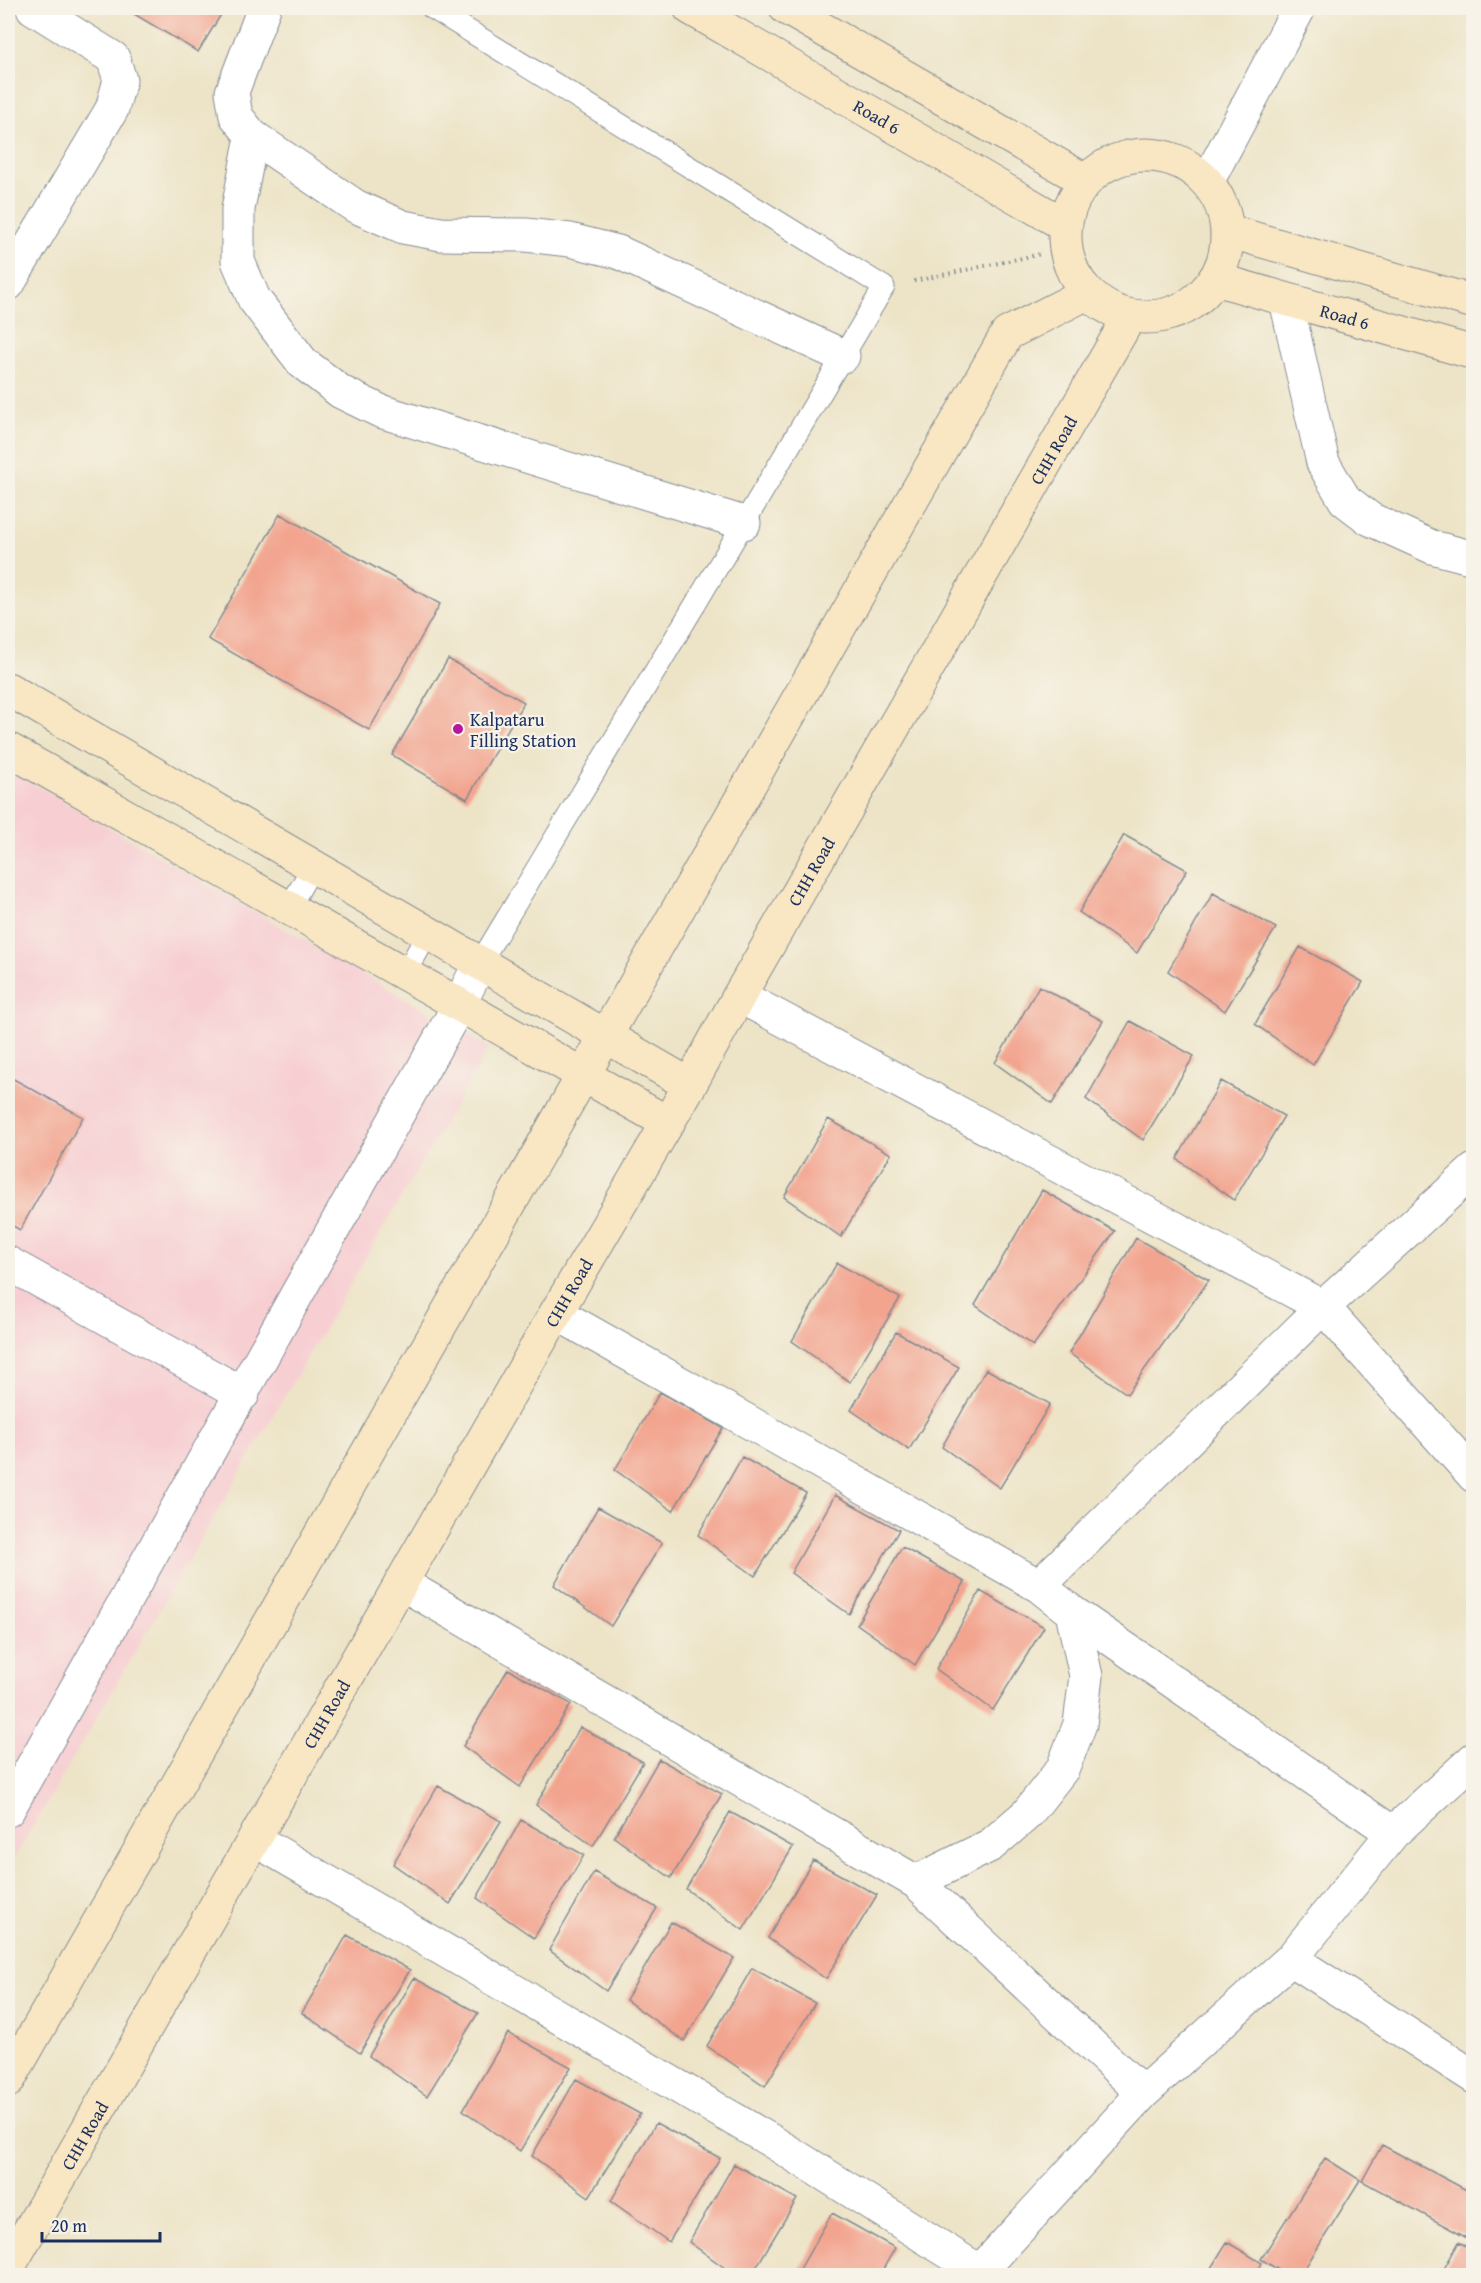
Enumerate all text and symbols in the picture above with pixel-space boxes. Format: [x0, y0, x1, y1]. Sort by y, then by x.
street label: Road 6 [848, 92, 905, 140]
street label: Road 6 [1317, 296, 1373, 336]
street label: CHH Road [1022, 410, 1084, 489]
place label: Kalpataru Filling Station [470, 706, 576, 754]
marker: Kalpataru Filling Station [451, 722, 465, 736]
street label: CHH Road [780, 832, 841, 911]
street label: CHH Road [537, 1253, 599, 1332]
street label: CHH Road [296, 1674, 357, 1753]
street label: CHH Road [54, 2096, 115, 2175]
scale bar [42, 2205, 160, 2243]
text: 20 m [51, 2212, 87, 2239]

